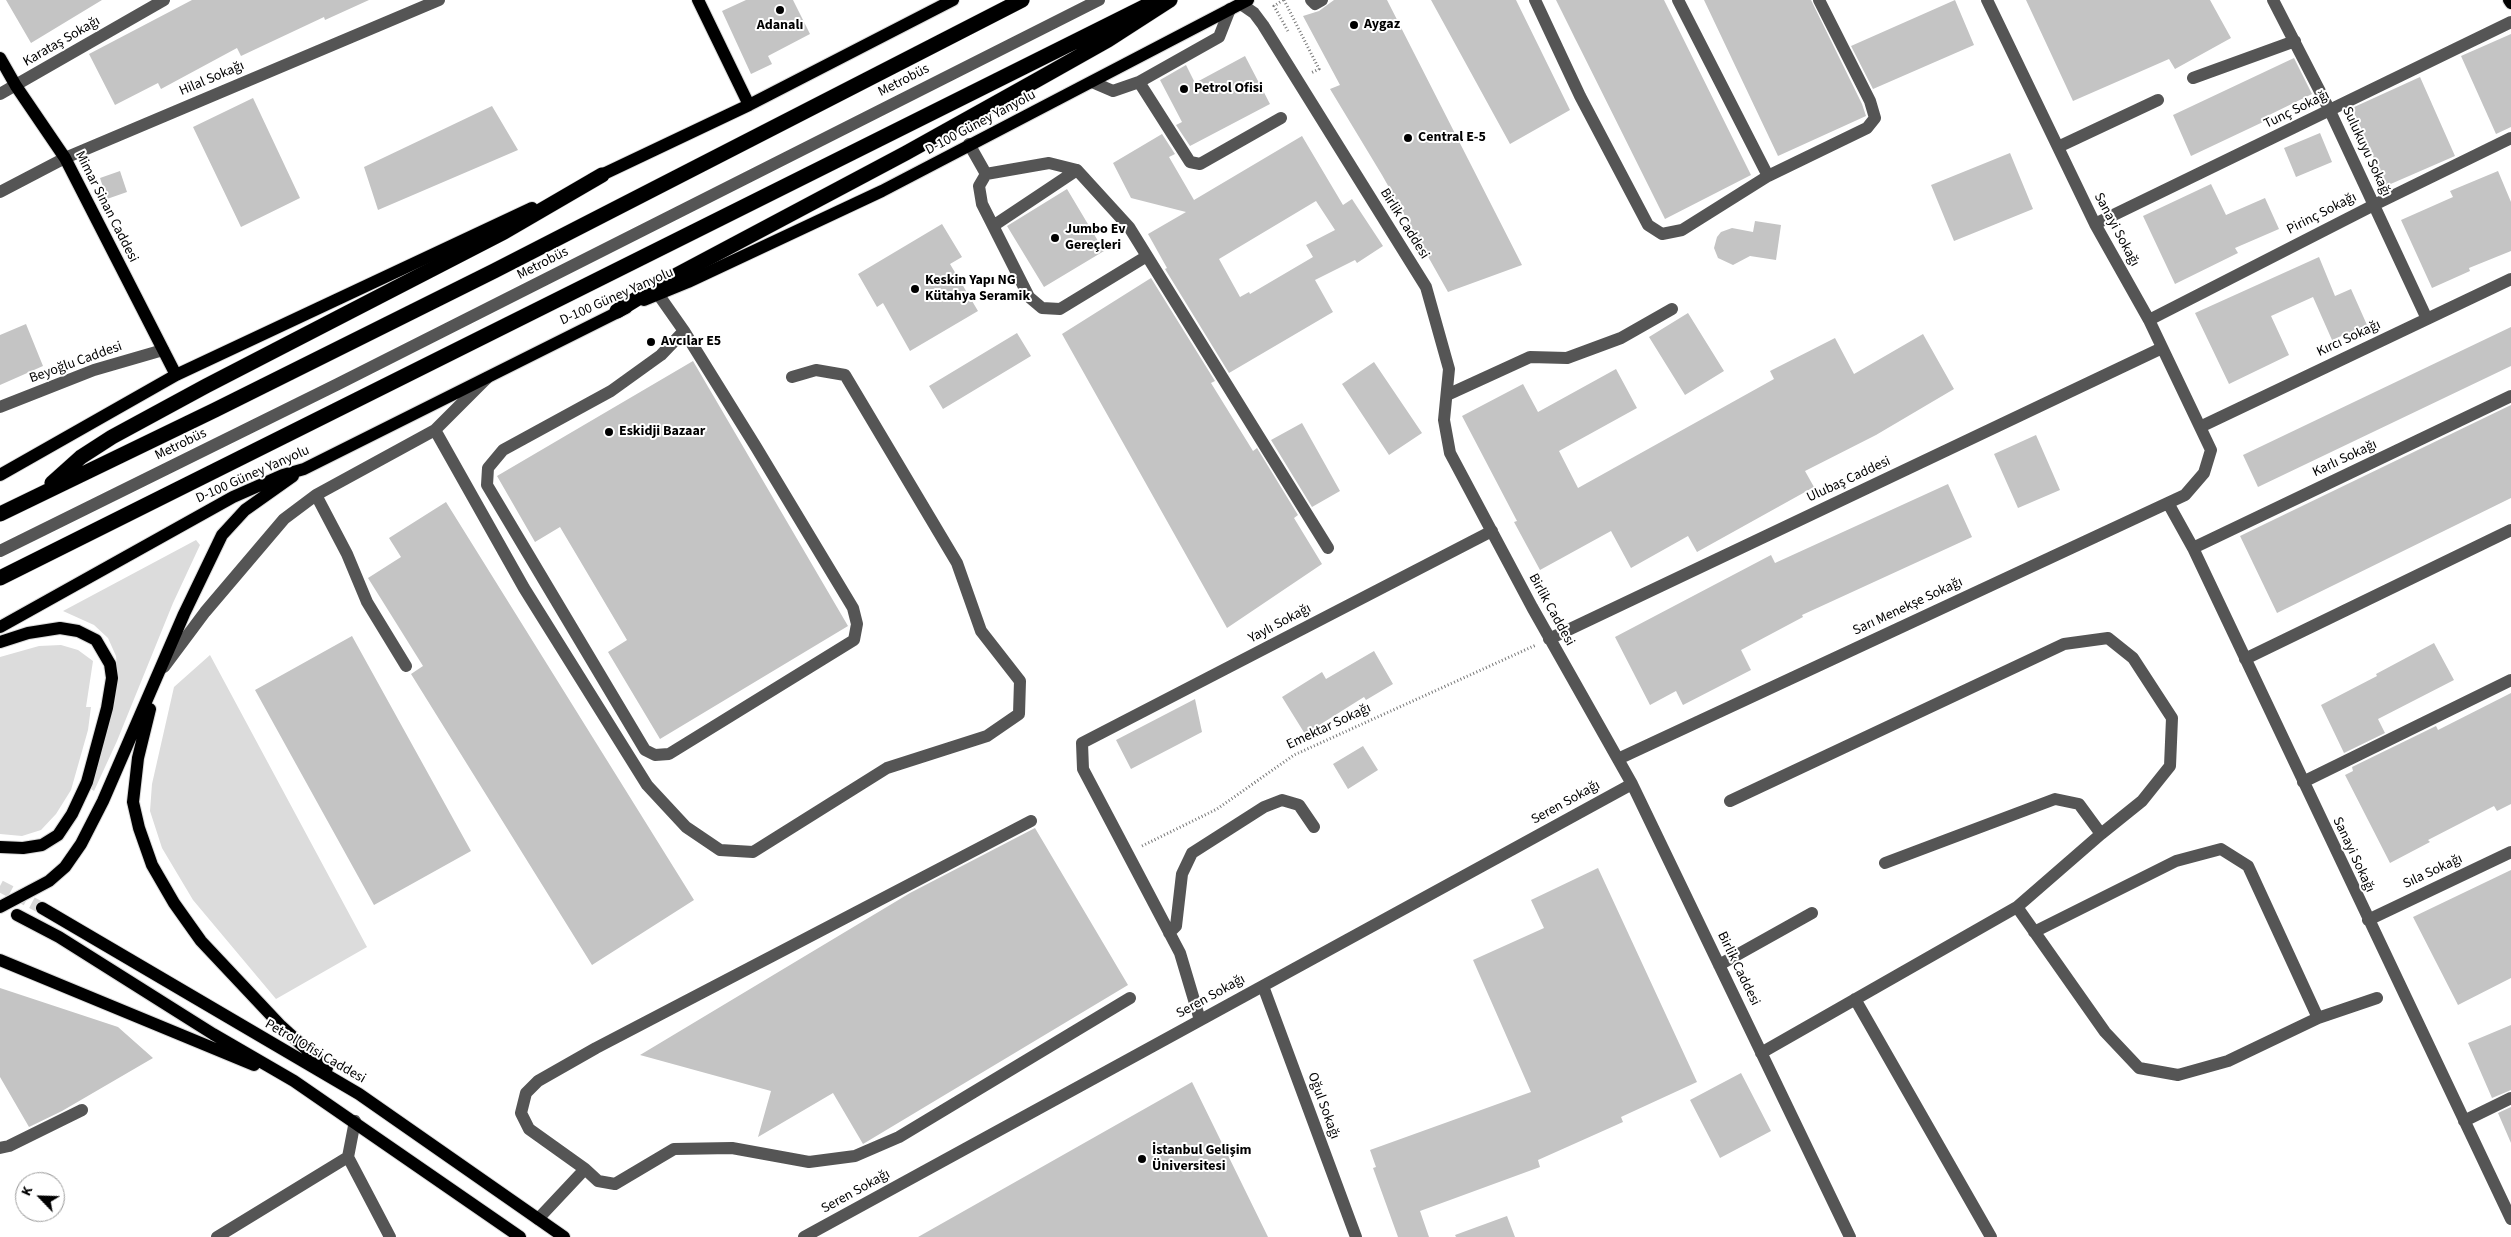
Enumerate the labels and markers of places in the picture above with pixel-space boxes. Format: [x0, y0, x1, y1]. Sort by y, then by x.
marker: Adanalı [774, 4, 786, 16]
place label: Aygaz [1364, 17, 1400, 33]
place label: Adanalı [757, 18, 803, 34]
marker: Aygaz [1348, 19, 1360, 31]
place label: Petrol Ofisi [1194, 81, 1263, 97]
marker: Petrol Ofisi [1178, 83, 1190, 95]
place label: Central E-5 [1418, 130, 1486, 146]
marker: Central E-5 [1402, 132, 1414, 144]
place label: Jumbo Ev Gereçleri [1065, 222, 1126, 254]
marker: Jumbo Ev Gereçleri [1049, 232, 1061, 244]
place label: Keskin Yapı NG Kütahya Seramik [925, 273, 1030, 306]
marker: Keskin Yapı NG Kütahya Seramik [909, 283, 921, 295]
place label: Avcılar E5 [661, 334, 721, 350]
marker: Avcılar E5 [645, 336, 657, 348]
place label: Eskidji Bazaar [619, 424, 705, 440]
marker: Eskidji Bazaar [603, 426, 615, 438]
place label: İstanbul Gelişim Üniversitesi [1152, 1143, 1251, 1176]
marker: İstanbul Gelişim Üniversitesi [1136, 1153, 1148, 1165]

